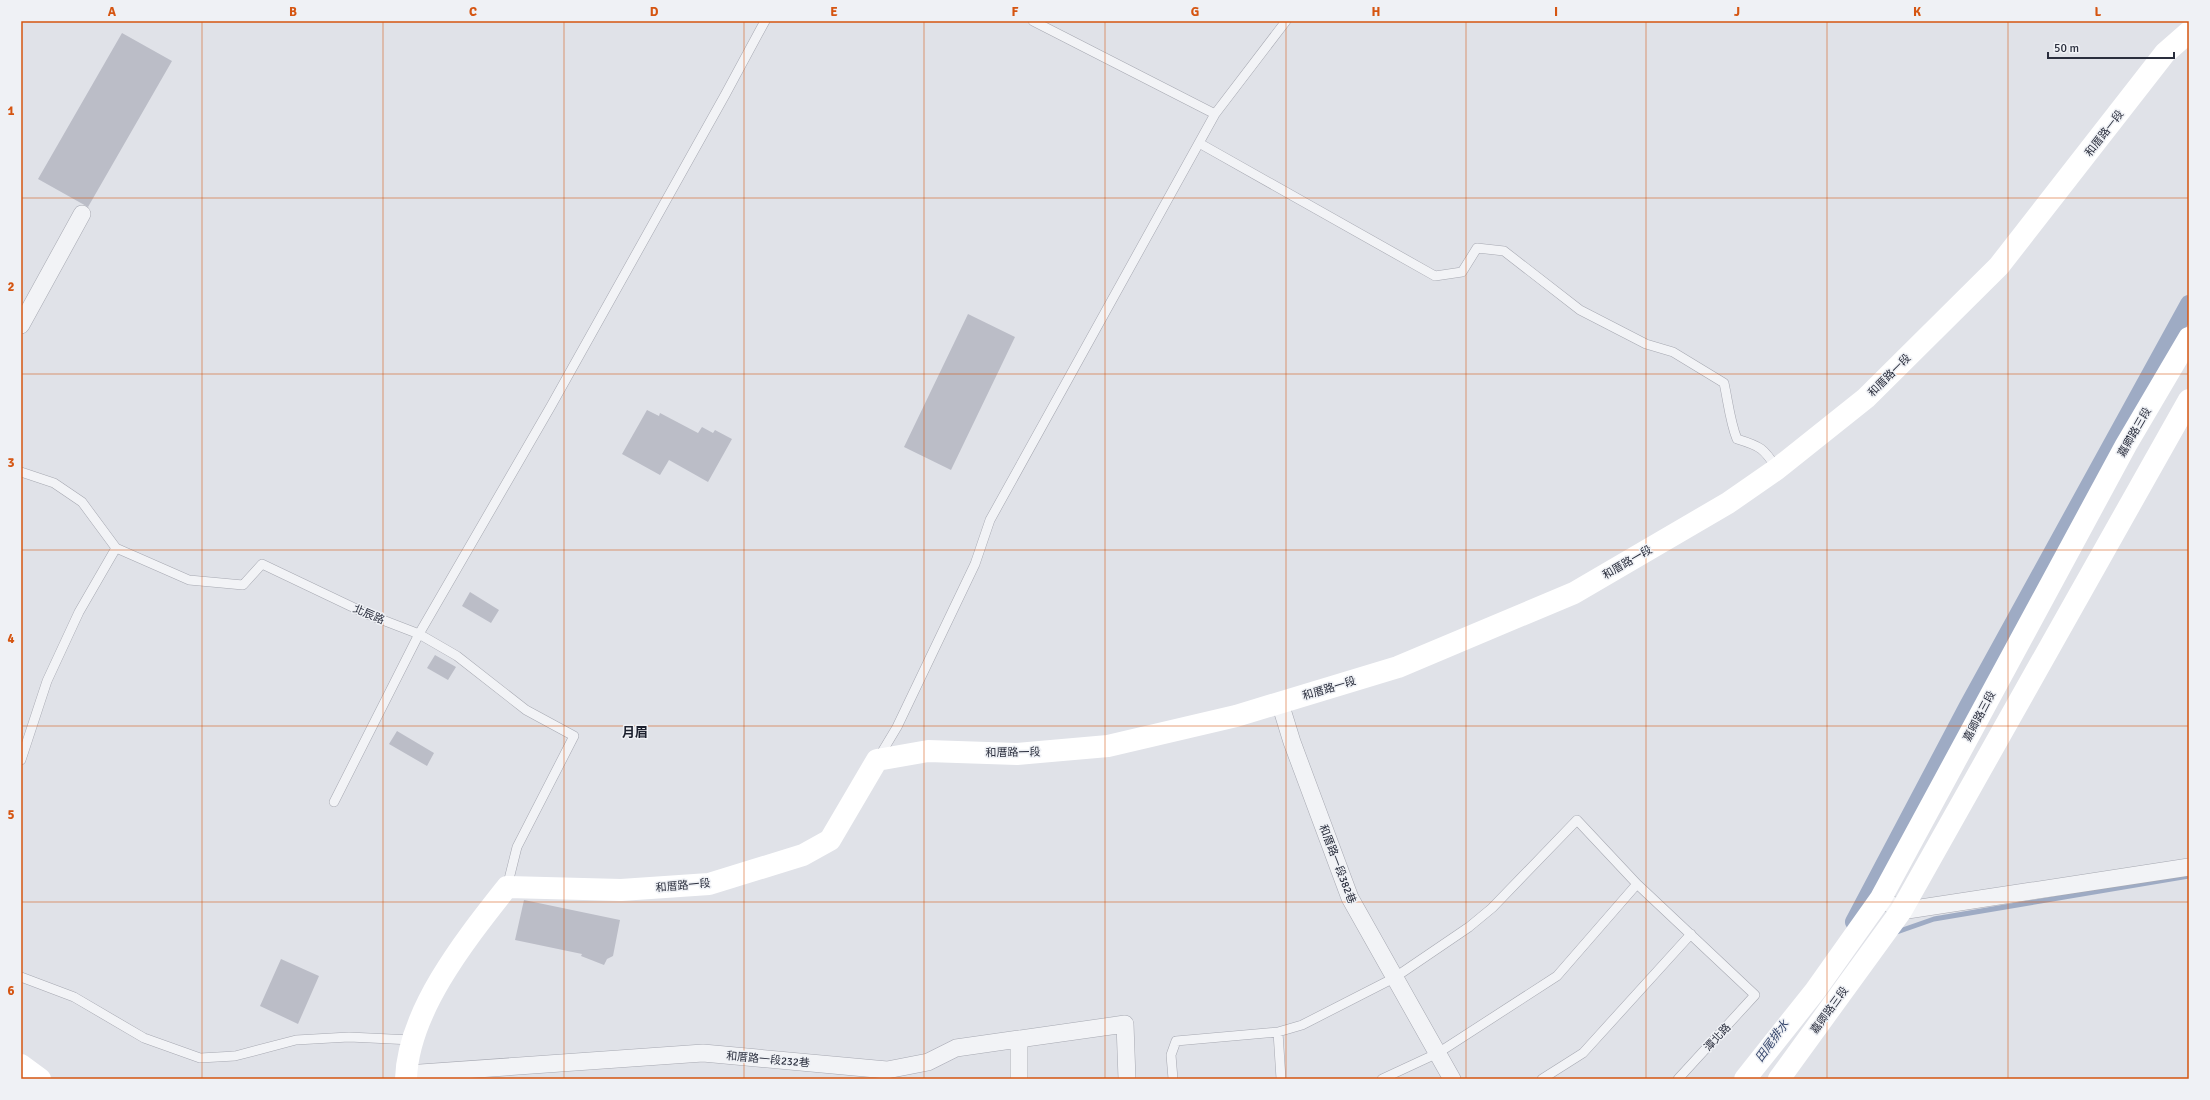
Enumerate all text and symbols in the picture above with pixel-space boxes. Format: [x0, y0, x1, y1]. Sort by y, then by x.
text: A [108, 4, 117, 20]
text: B [289, 4, 297, 20]
text: C [469, 4, 477, 20]
text: D [650, 4, 659, 20]
text: E [830, 4, 838, 20]
text: F [1012, 4, 1019, 20]
text: G [1191, 4, 1199, 20]
text: H [1372, 4, 1380, 20]
text: I [1554, 4, 1558, 20]
text: J [1734, 4, 1740, 20]
text: K [1913, 4, 1921, 20]
text: L [2095, 4, 2102, 20]
scale bar [2048, 34, 2174, 60]
text: 50 m [2054, 41, 2079, 56]
text: 1 [7, 103, 15, 119]
street label: 和厝路一段 [2082, 108, 2126, 159]
text: 2 [7, 279, 15, 295]
street label: 和厝路一段 [1865, 351, 1913, 399]
street label: 嘉卿路三段 [2115, 405, 2154, 459]
text: 3 [7, 455, 15, 471]
street label: 和厝路一段 [1600, 543, 1654, 582]
street label: 北辰路 [351, 602, 387, 627]
text: 4 [7, 631, 15, 647]
street label: 和厝路一段 [1301, 674, 1357, 703]
street label: 嘉卿路三段 [1961, 689, 1998, 744]
district label: 月眉 [622, 725, 648, 741]
street label: 和厝路一段 [985, 746, 1041, 759]
text: 5 [7, 807, 15, 823]
street label: 和厝路一段382巷 [1316, 823, 1359, 906]
street label: 和厝路一段 [655, 877, 711, 894]
text: 6 [7, 983, 15, 999]
street label: 嘉卿路三段 [1808, 984, 1851, 1036]
water label: 田尾排水 [1752, 1017, 1793, 1065]
street label: 潭北路 [1701, 1021, 1733, 1054]
street label: 和厝路一段232巷 [726, 1049, 810, 1070]

